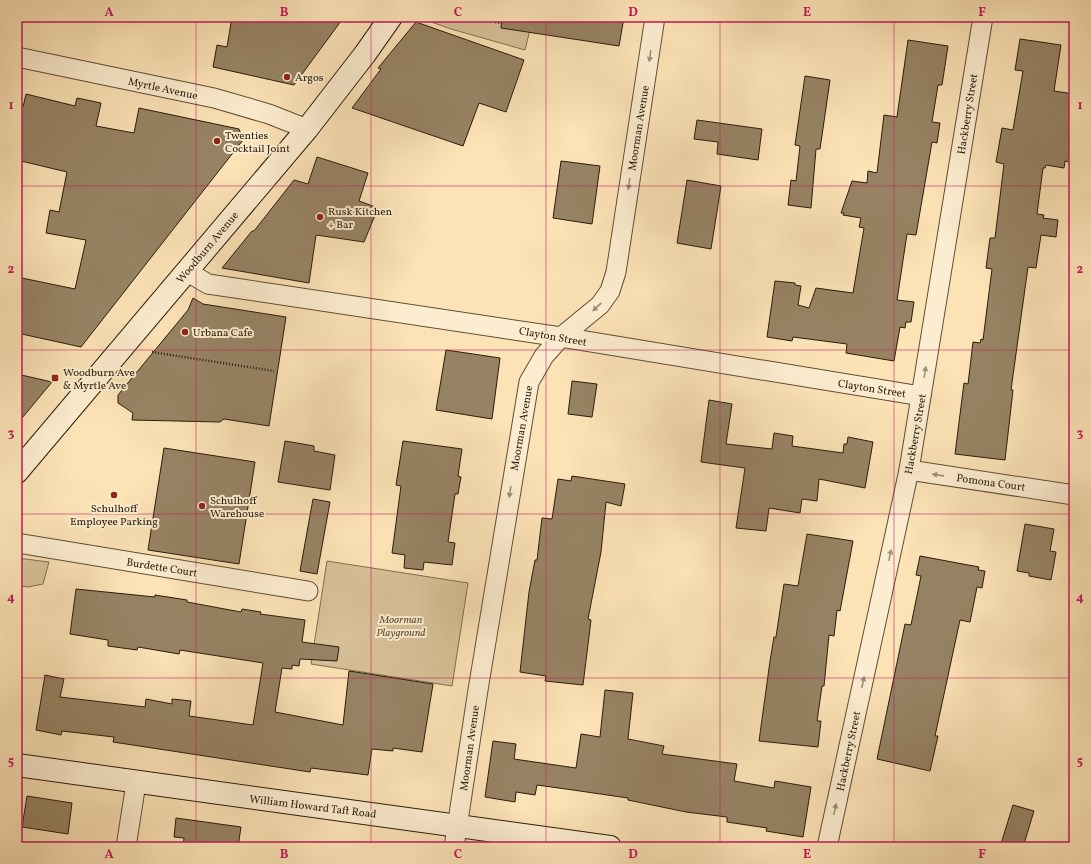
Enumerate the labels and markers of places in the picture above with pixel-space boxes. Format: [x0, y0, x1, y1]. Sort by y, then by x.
place label: Argos [295, 71, 324, 86]
marker: Argos [282, 72, 292, 82]
place label: Twenties Cocktail Joint [225, 129, 290, 157]
marker: Twenties Cocktail Joint [212, 136, 222, 146]
place label: Rusk Kitchen + Bar [328, 205, 393, 233]
marker: Rusk Kitchen + Bar [315, 212, 325, 222]
place label: Urbana Cafe [193, 326, 252, 341]
marker: Urbana Cafe [180, 327, 190, 337]
place label: Woodburn Ave & Myrtle Ave [63, 366, 135, 394]
marker: Woodburn Ave & Myrtle Ave [50, 373, 60, 383]
marker: Schulhoff Employee Parking [109, 490, 119, 500]
place label: Schulhoff Warehouse [210, 494, 264, 522]
marker: Schulhoff Warehouse [197, 501, 207, 511]
place label: Schulhoff Employee Parking [70, 502, 158, 530]

